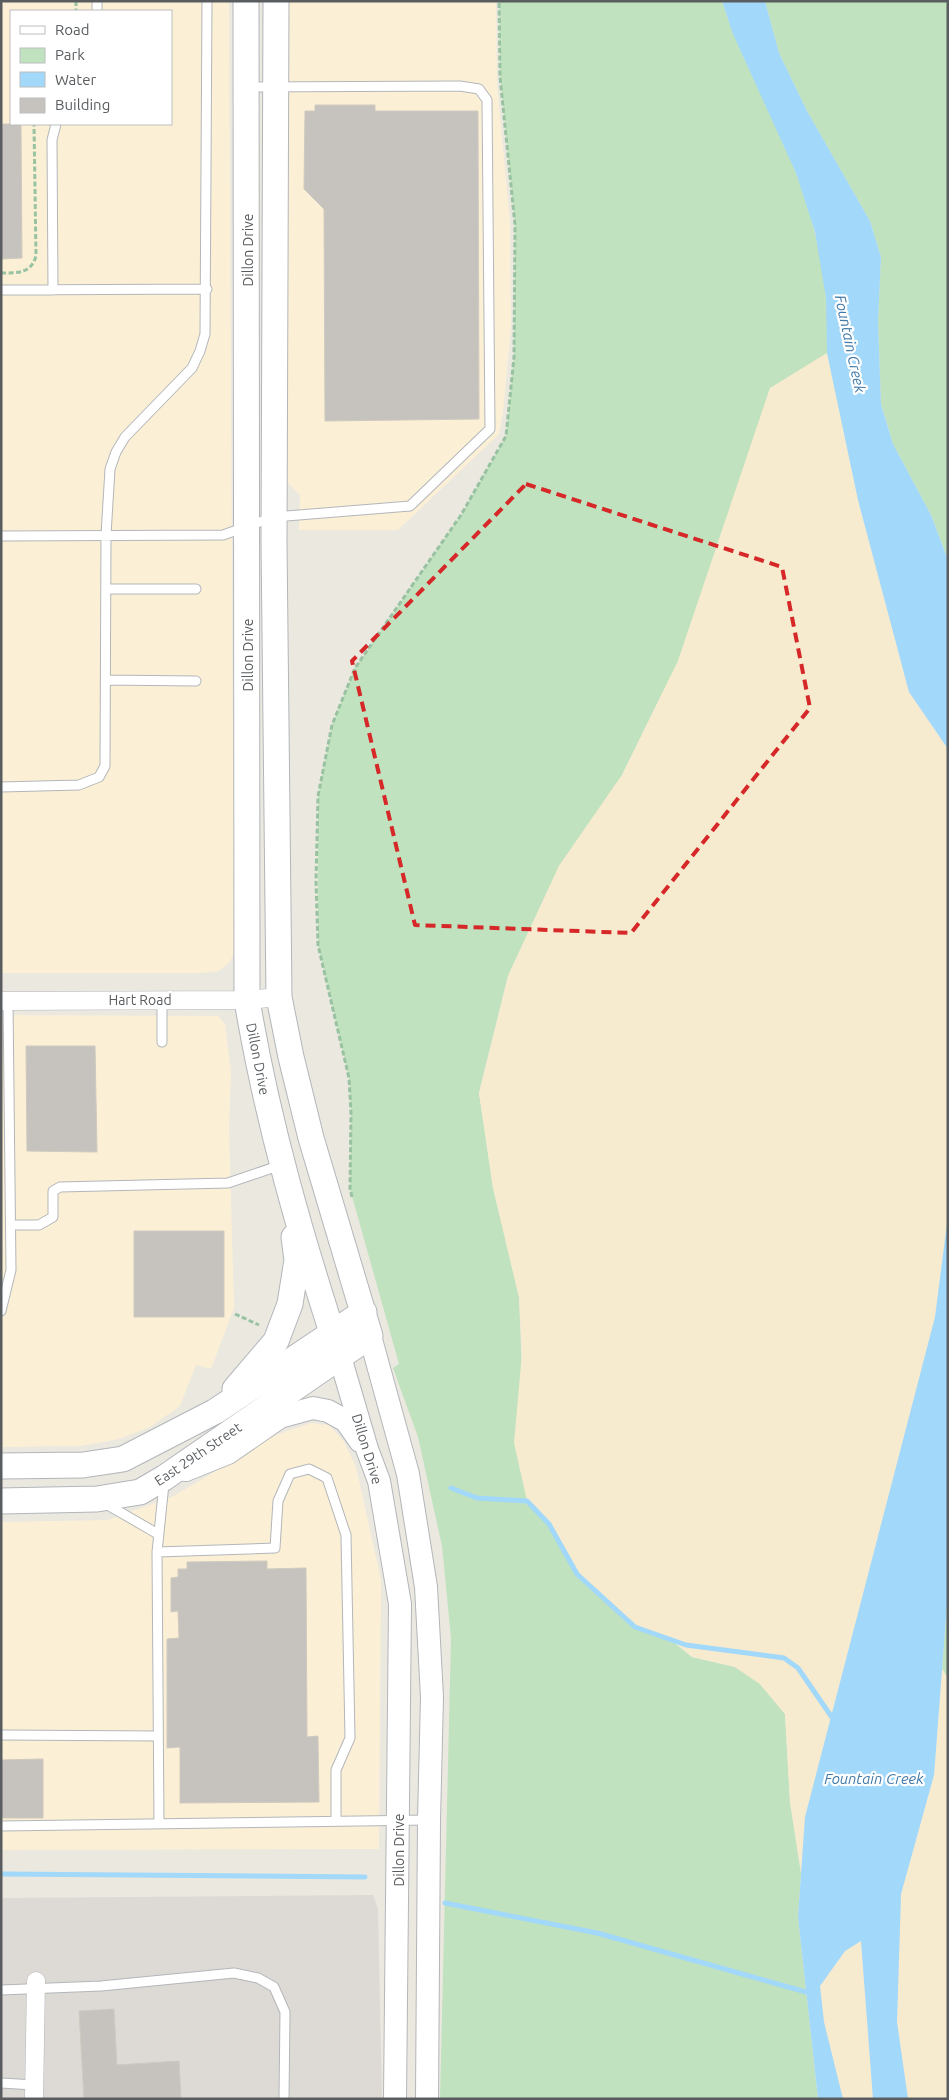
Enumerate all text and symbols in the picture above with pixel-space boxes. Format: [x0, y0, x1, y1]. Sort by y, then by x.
legend [10, 10, 172, 125]
text: Road [55, 21, 90, 38]
text: Park [55, 46, 85, 63]
text: Water [55, 71, 96, 88]
text: Building [55, 96, 110, 113]
street label: Dillon Drive [240, 213, 256, 287]
water label: Fountain Creek [832, 293, 869, 395]
street label: Dillon Drive [240, 618, 256, 692]
street label: Hart Road [108, 992, 172, 1008]
street label: Dillon Drive [243, 1022, 273, 1096]
street label: Dillon Drive [349, 1412, 385, 1486]
street label: East 29th Street [151, 1419, 245, 1489]
water label: Fountain Creek [824, 1770, 924, 1787]
street label: Dillon Drive [391, 1813, 407, 1887]

